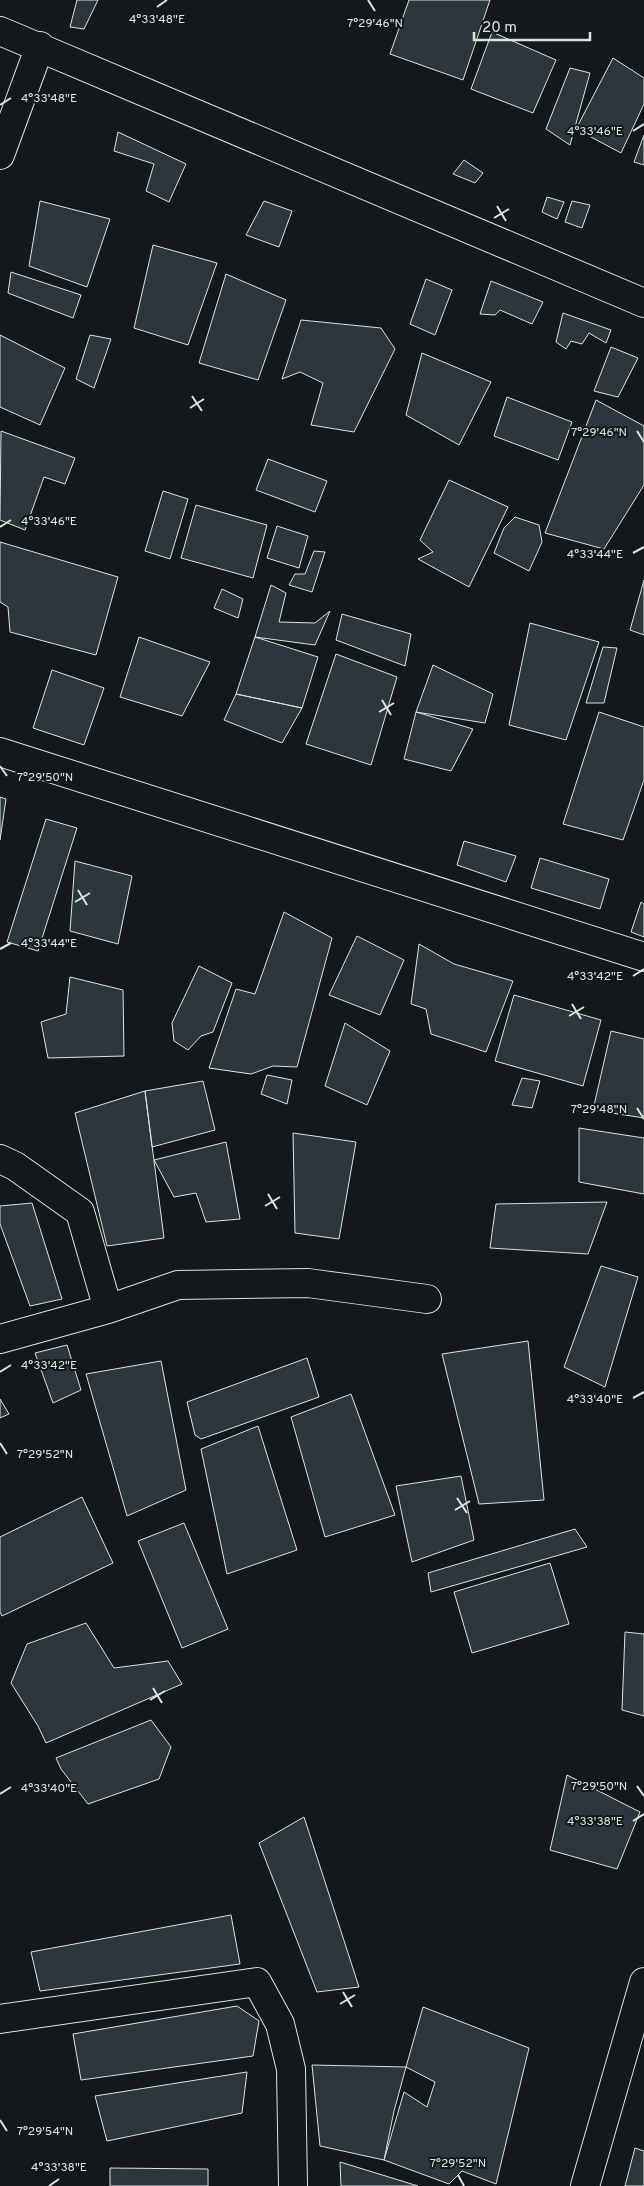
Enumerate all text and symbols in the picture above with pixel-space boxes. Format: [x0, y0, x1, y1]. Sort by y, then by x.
scale bar [474, 10, 590, 42]
text: 4°33'48"E [129, 12, 185, 28]
text: 7°29'46"N [347, 16, 403, 32]
text: 20 m [482, 19, 517, 38]
text: 4°33'48"E [21, 91, 77, 107]
text: 4°33'46"E [567, 124, 623, 140]
text: 7°29'46"N [571, 425, 627, 441]
text: 4°33'46"E [21, 514, 77, 530]
text: 4°33'44"E [567, 547, 623, 563]
text: 7°29'50"N [17, 770, 73, 786]
text: 4°33'44"E [21, 936, 77, 952]
text: 4°33'42"E [567, 969, 623, 985]
text: 7°29'48"N [571, 1102, 627, 1118]
text: 4°33'42"E [21, 1358, 77, 1374]
text: 4°33'40"E [567, 1392, 623, 1408]
text: 7°29'52"N [17, 1447, 73, 1463]
text: 7°29'50"N [571, 1779, 627, 1795]
text: 4°33'40"E [21, 1781, 77, 1797]
text: 4°33'38"E [567, 1814, 623, 1830]
text: 7°29'54"N [17, 2124, 73, 2140]
text: 7°29'52"N [430, 2156, 486, 2172]
text: 4°33'38"E [31, 2160, 87, 2176]

